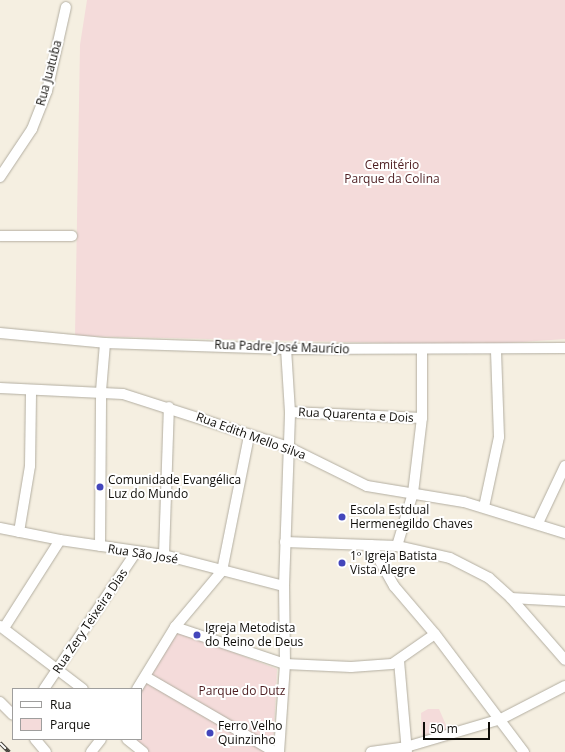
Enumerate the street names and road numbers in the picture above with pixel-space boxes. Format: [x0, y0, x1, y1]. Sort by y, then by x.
street label: Rua Juatuba [33, 39, 65, 107]
street label: Rua Padre José Maurício [214, 337, 350, 357]
street label: Rua Quarenta e Dois [298, 405, 414, 425]
street label: Rua Edith Mello Silva [194, 409, 308, 463]
street label: Rua São José [107, 541, 179, 567]
street label: Rua Zery Teixeira Dias [50, 566, 130, 676]

